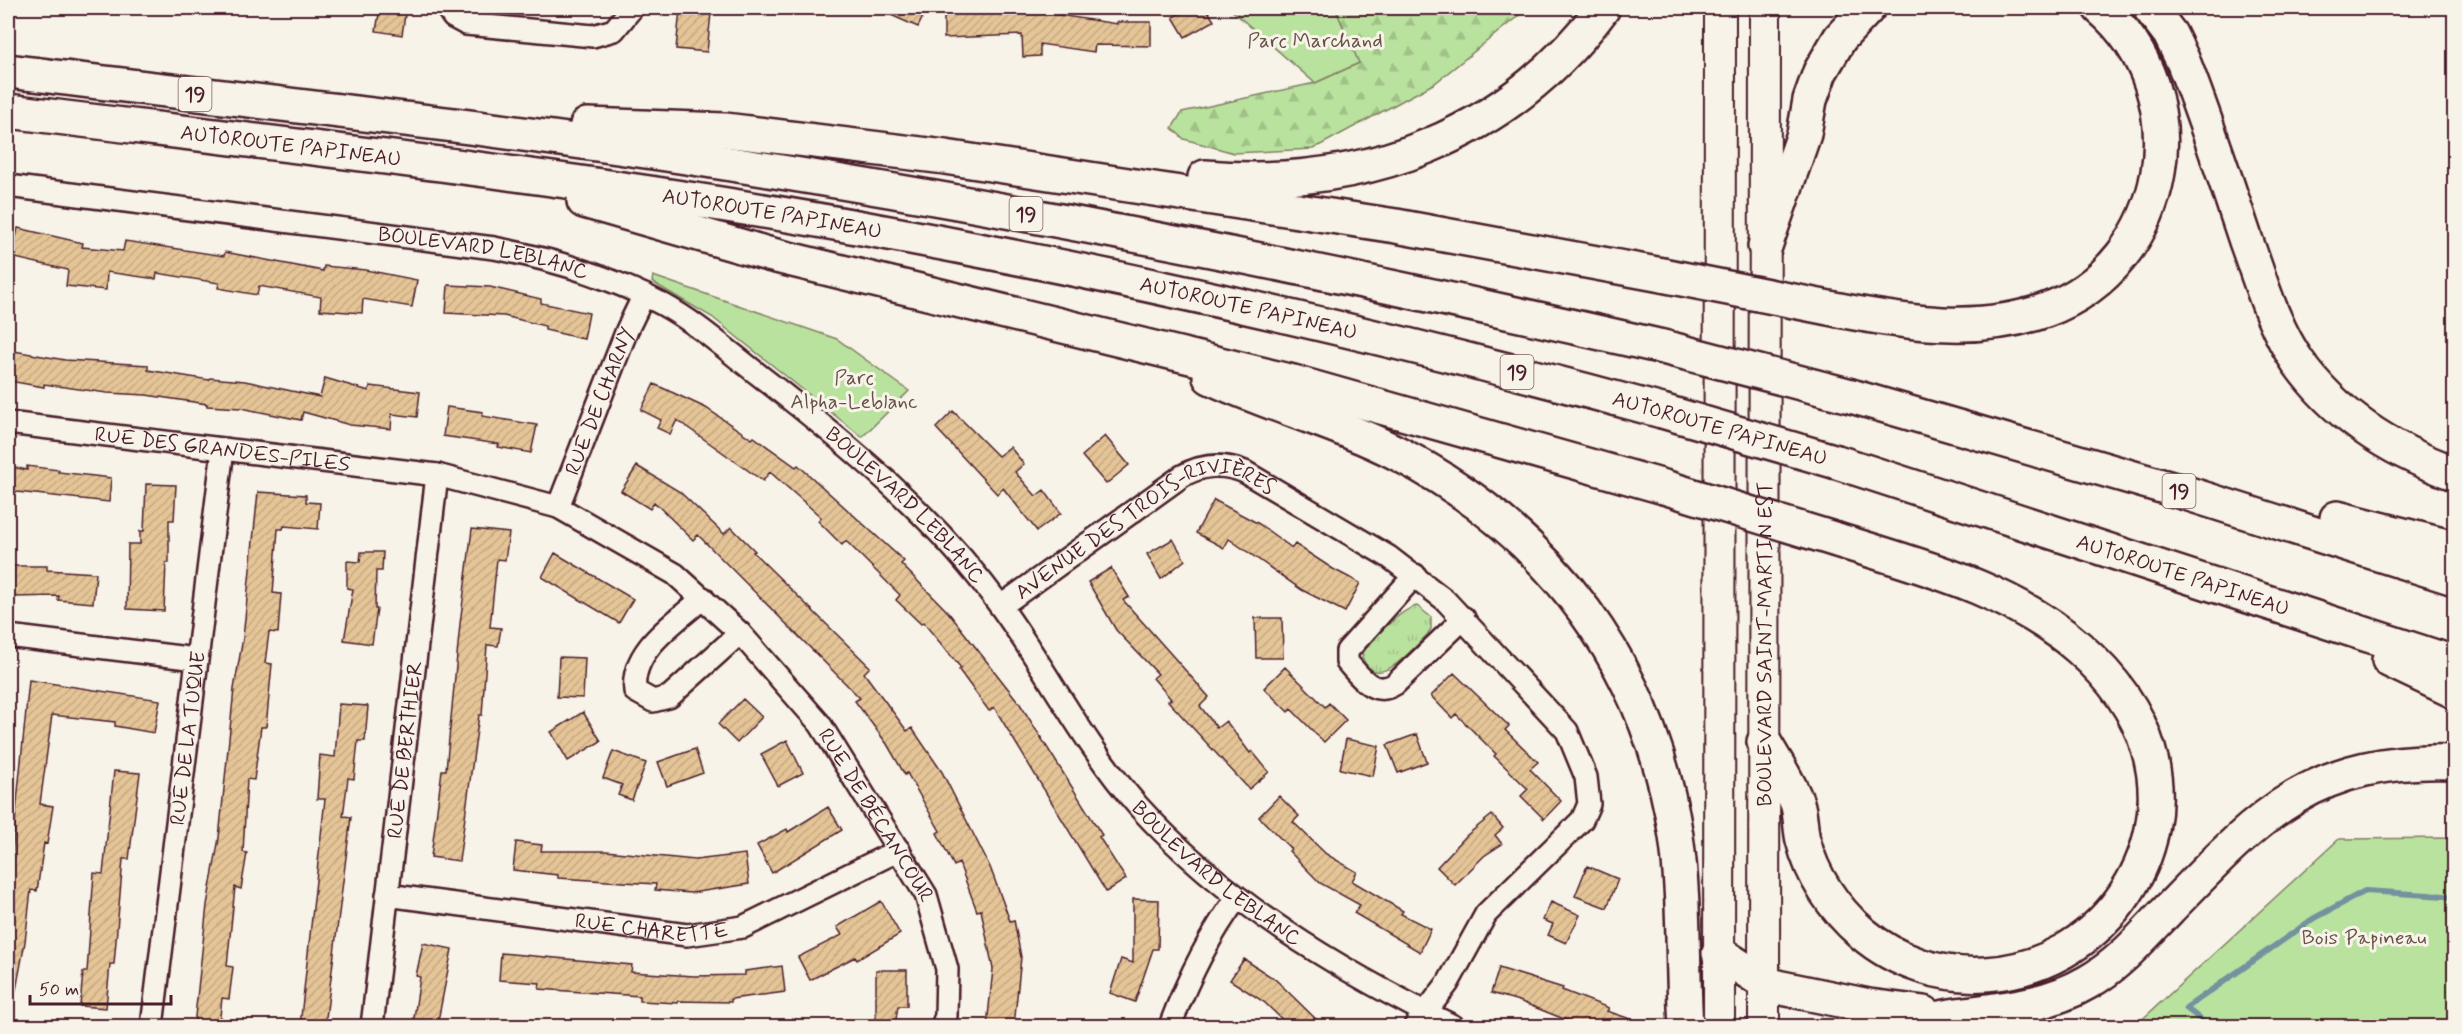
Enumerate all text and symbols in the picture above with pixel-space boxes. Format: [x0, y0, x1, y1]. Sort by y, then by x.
park label: Parc Marchand [1247, 27, 1383, 55]
road number: 19 [178, 77, 212, 111]
street label: AUTOROUTE PAPINEAU [179, 119, 403, 174]
street label: AUTOROUTE PAPINEAU [660, 182, 884, 246]
road number: 19 [1010, 197, 1042, 231]
street label: BOULEVARD LEBLANC [376, 220, 592, 287]
street label: AUTOROUTE PAPINEAU [1137, 271, 1360, 347]
street label: RUE DE CHARNY [559, 323, 642, 479]
road number: 19 [1500, 355, 1534, 389]
park label: Parc Alpha-Leblanc [790, 364, 918, 416]
street label: AUTOROUTE PAPINEAU [1609, 385, 1830, 473]
street label: RUE DES GRANDES-PILES [93, 421, 352, 479]
street label: BOULEVARD LEBLANC [819, 421, 991, 590]
street label: AVENUE DES TROIS-RIVIÈRES [1010, 453, 1281, 606]
road number: 19 [2162, 474, 2196, 508]
street label: BOULEVARD SAINT-MARTIN EST [1751, 482, 1780, 806]
street label: AUTOROUTE PAPINEAU [2073, 528, 2293, 623]
street label: RUE DE LA TUQUE [164, 650, 213, 827]
street label: RUE DE BERTHIER [381, 659, 430, 840]
street label: RUE DE BÉCANCOUR [811, 723, 940, 908]
street label: BOULEVARD LEBLANC [1125, 795, 1307, 953]
street label: RUE CHARETTE [573, 907, 730, 950]
park label: Bois Papineau [2301, 924, 2427, 952]
scale bar [30, 968, 171, 1006]
text: 50 m [39, 978, 79, 1002]

